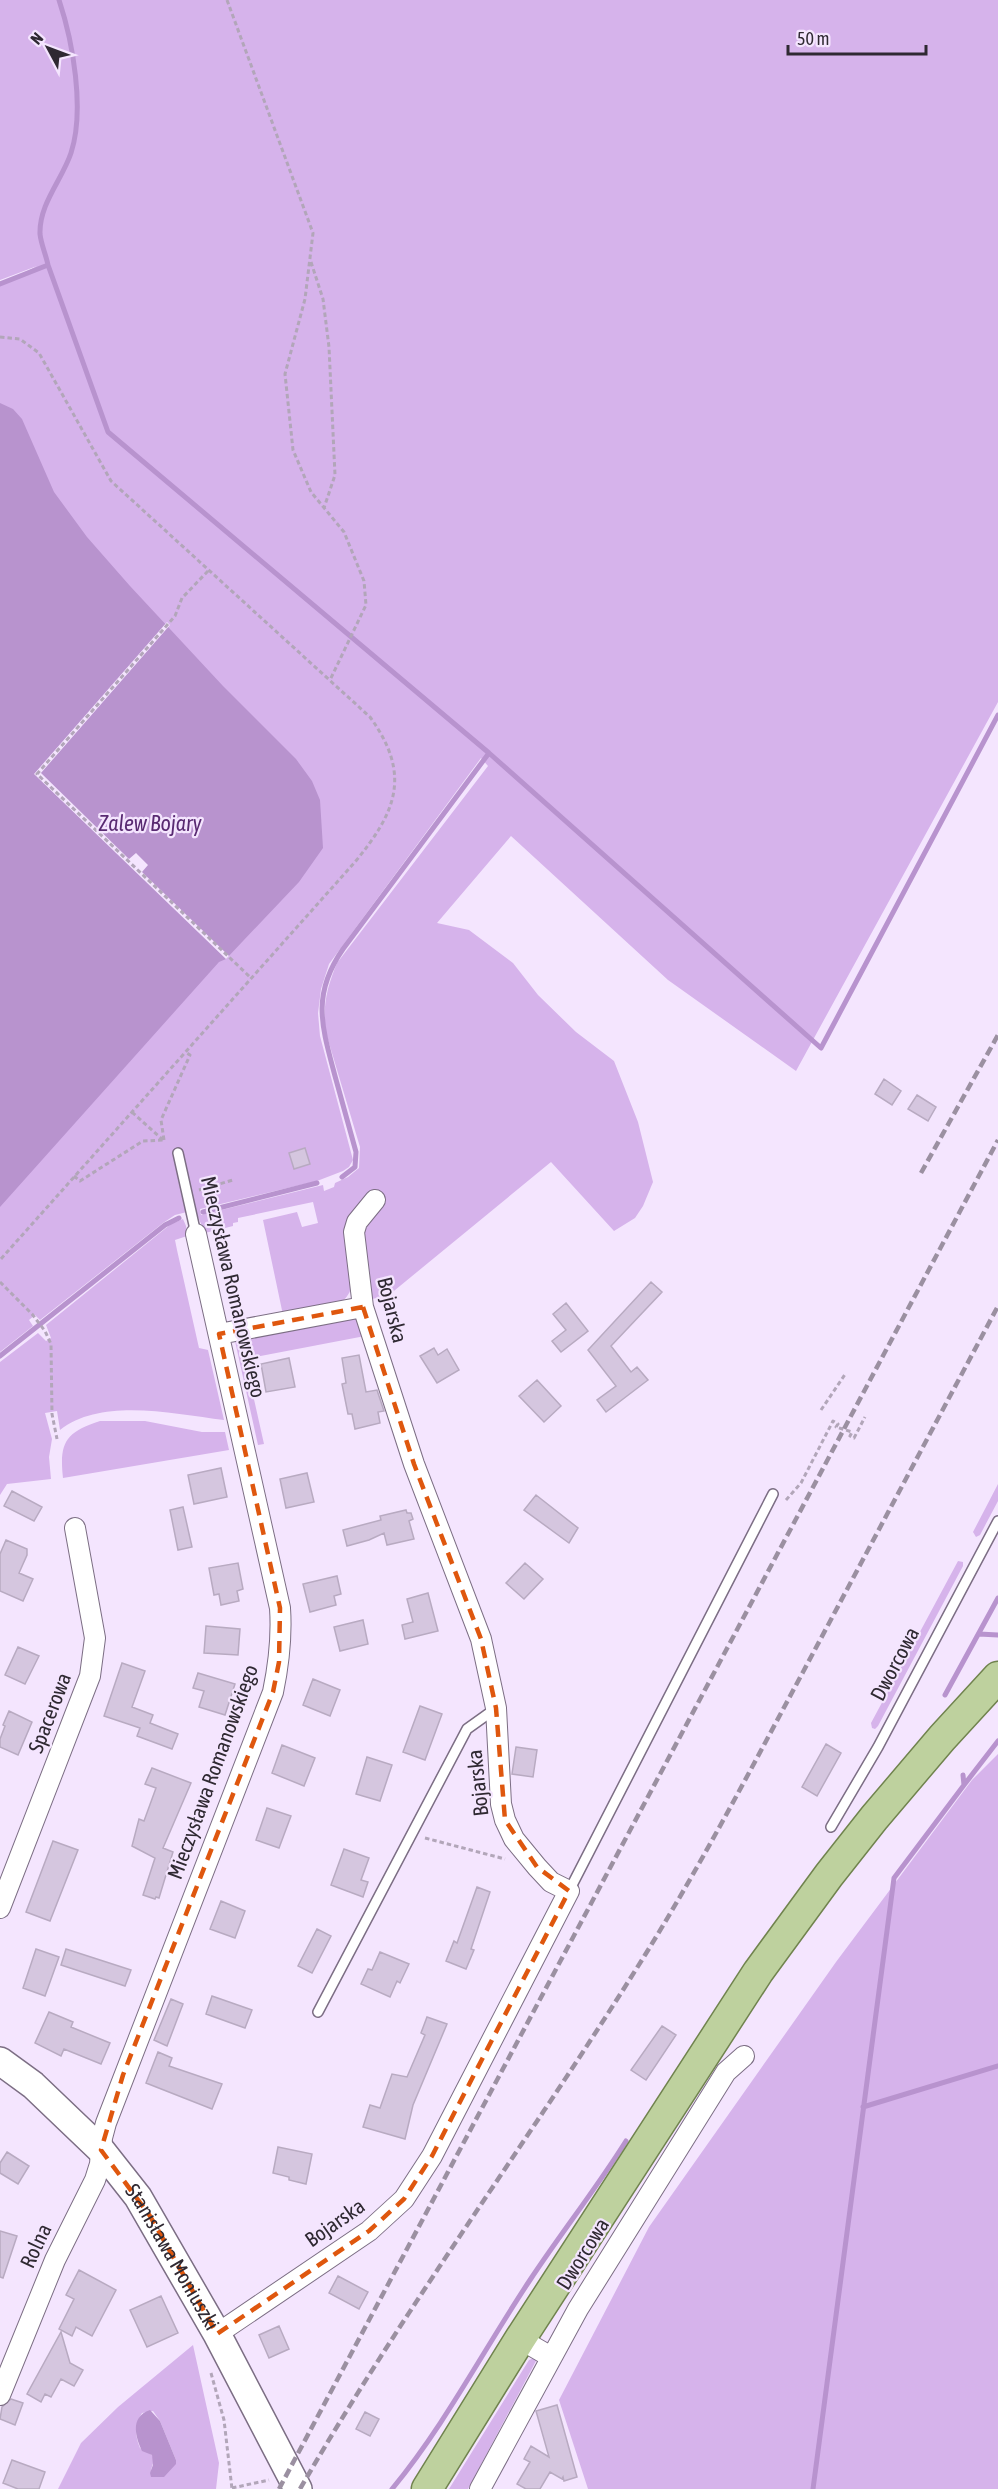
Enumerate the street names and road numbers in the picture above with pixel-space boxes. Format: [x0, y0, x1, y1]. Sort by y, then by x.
street label: Mieczysława Romanowskiego [197, 1174, 271, 1400]
street label: Bojarska [373, 1274, 413, 1345]
street label: Dworcowa [865, 1623, 923, 1704]
street label: Mieczysława Romanowskiego [162, 1661, 262, 1882]
street label: Spacerowa [23, 1669, 75, 1756]
street label: Bojarska [462, 1749, 492, 1818]
street label: Stanisława Moniuszki [121, 2179, 225, 2334]
street label: Bojarska [300, 2193, 369, 2251]
street label: Dworcowa [551, 2213, 613, 2294]
street label: Rolna [15, 2220, 56, 2271]

